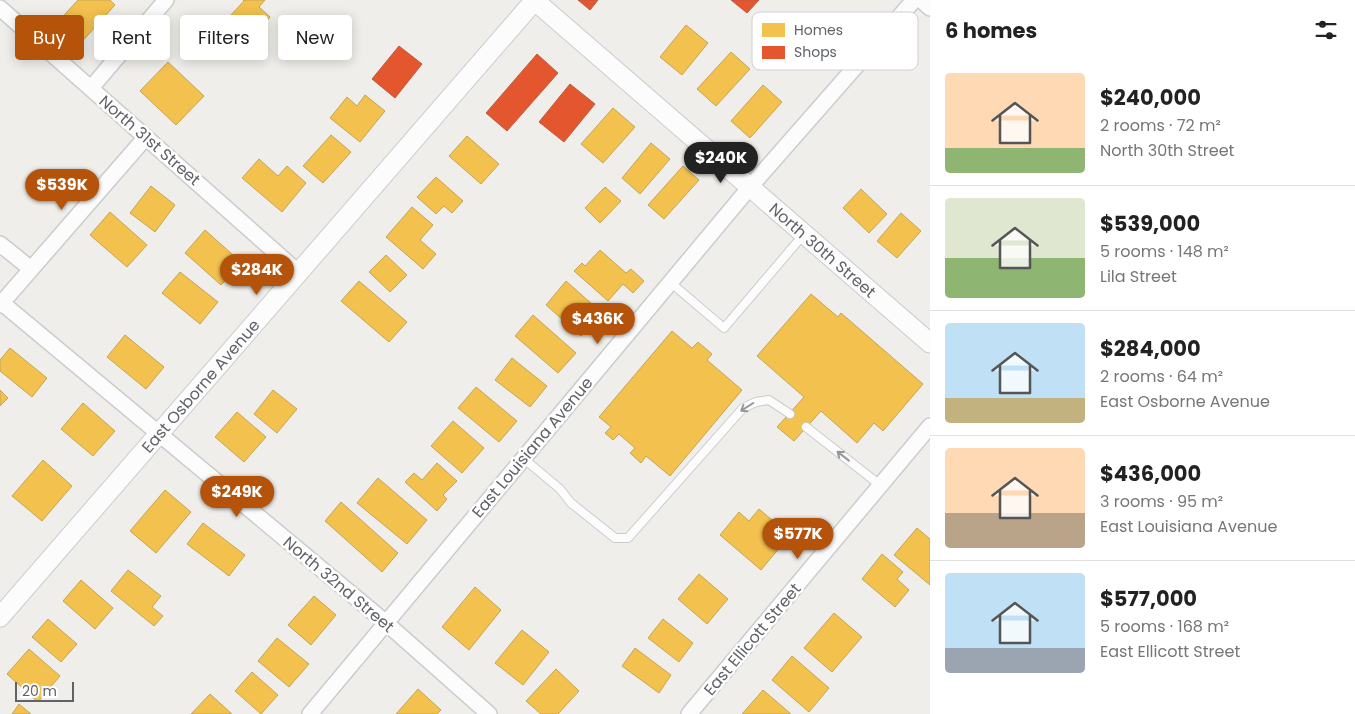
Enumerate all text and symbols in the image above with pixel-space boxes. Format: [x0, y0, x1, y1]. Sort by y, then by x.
legend [752, 12, 918, 70]
chip: Buy [15, 15, 84, 60]
chip: Rent [94, 15, 170, 60]
chip: Filters [180, 15, 268, 60]
chip: New [278, 15, 352, 60]
text: 6 homes [945, 16, 1037, 45]
icon: filters [1312, 16, 1340, 44]
text: Homes [794, 20, 843, 40]
text: Shops [794, 42, 837, 62]
text: $240,000 [1100, 83, 1201, 112]
street label: North 31st Street [94, 90, 206, 191]
icon: home [985, 93, 1045, 153]
text: 2 rooms · 72 m² [1100, 114, 1221, 137]
text: North 30th Street [1100, 139, 1234, 162]
pin: $240K [686, 142, 756, 184]
text: $240K [695, 146, 747, 169]
pin: $539K [27, 168, 97, 211]
text: $539K [36, 173, 88, 196]
street label: North 30th Street [764, 198, 881, 303]
text: $539,000 [1100, 209, 1200, 238]
icon: home [985, 218, 1045, 278]
text: 5 rooms · 148 m² [1100, 240, 1229, 263]
pin: $284K [222, 254, 292, 296]
text: $284K [231, 258, 283, 281]
text: Lila Street [1100, 265, 1177, 288]
pin: $436K [563, 302, 633, 345]
text: $436K [572, 307, 624, 330]
street label: East Osborne Avenue [136, 314, 265, 458]
text: $284,000 [1100, 334, 1201, 363]
icon: home [985, 343, 1045, 403]
text: 2 rooms · 64 m² [1100, 365, 1223, 388]
street label: East Louisiana Avenue [467, 372, 598, 523]
text: East Osborne Avenue [1100, 390, 1270, 413]
one-way arrow [740, 402, 754, 413]
one-way arrow [837, 451, 850, 462]
text: $436,000 [1100, 459, 1201, 488]
icon: home [985, 468, 1045, 528]
pin: $249K [202, 476, 272, 518]
text: $249K [211, 480, 263, 503]
text: 3 rooms · 95 m² [1100, 490, 1223, 513]
text: East Louisiana Avenue [1100, 515, 1277, 538]
pin: $577K [763, 518, 833, 560]
text: $577K [773, 522, 823, 545]
street label: North 32nd Street [278, 531, 399, 638]
street label: East Ellicott Street [699, 578, 806, 700]
text: $577,000 [1100, 584, 1197, 613]
icon: home [985, 593, 1045, 653]
text: 5 rooms · 168 m² [1100, 615, 1229, 638]
text: East Ellicott Street [1100, 640, 1240, 663]
scale bar [15, 679, 74, 702]
text: 20 m [22, 681, 57, 701]

